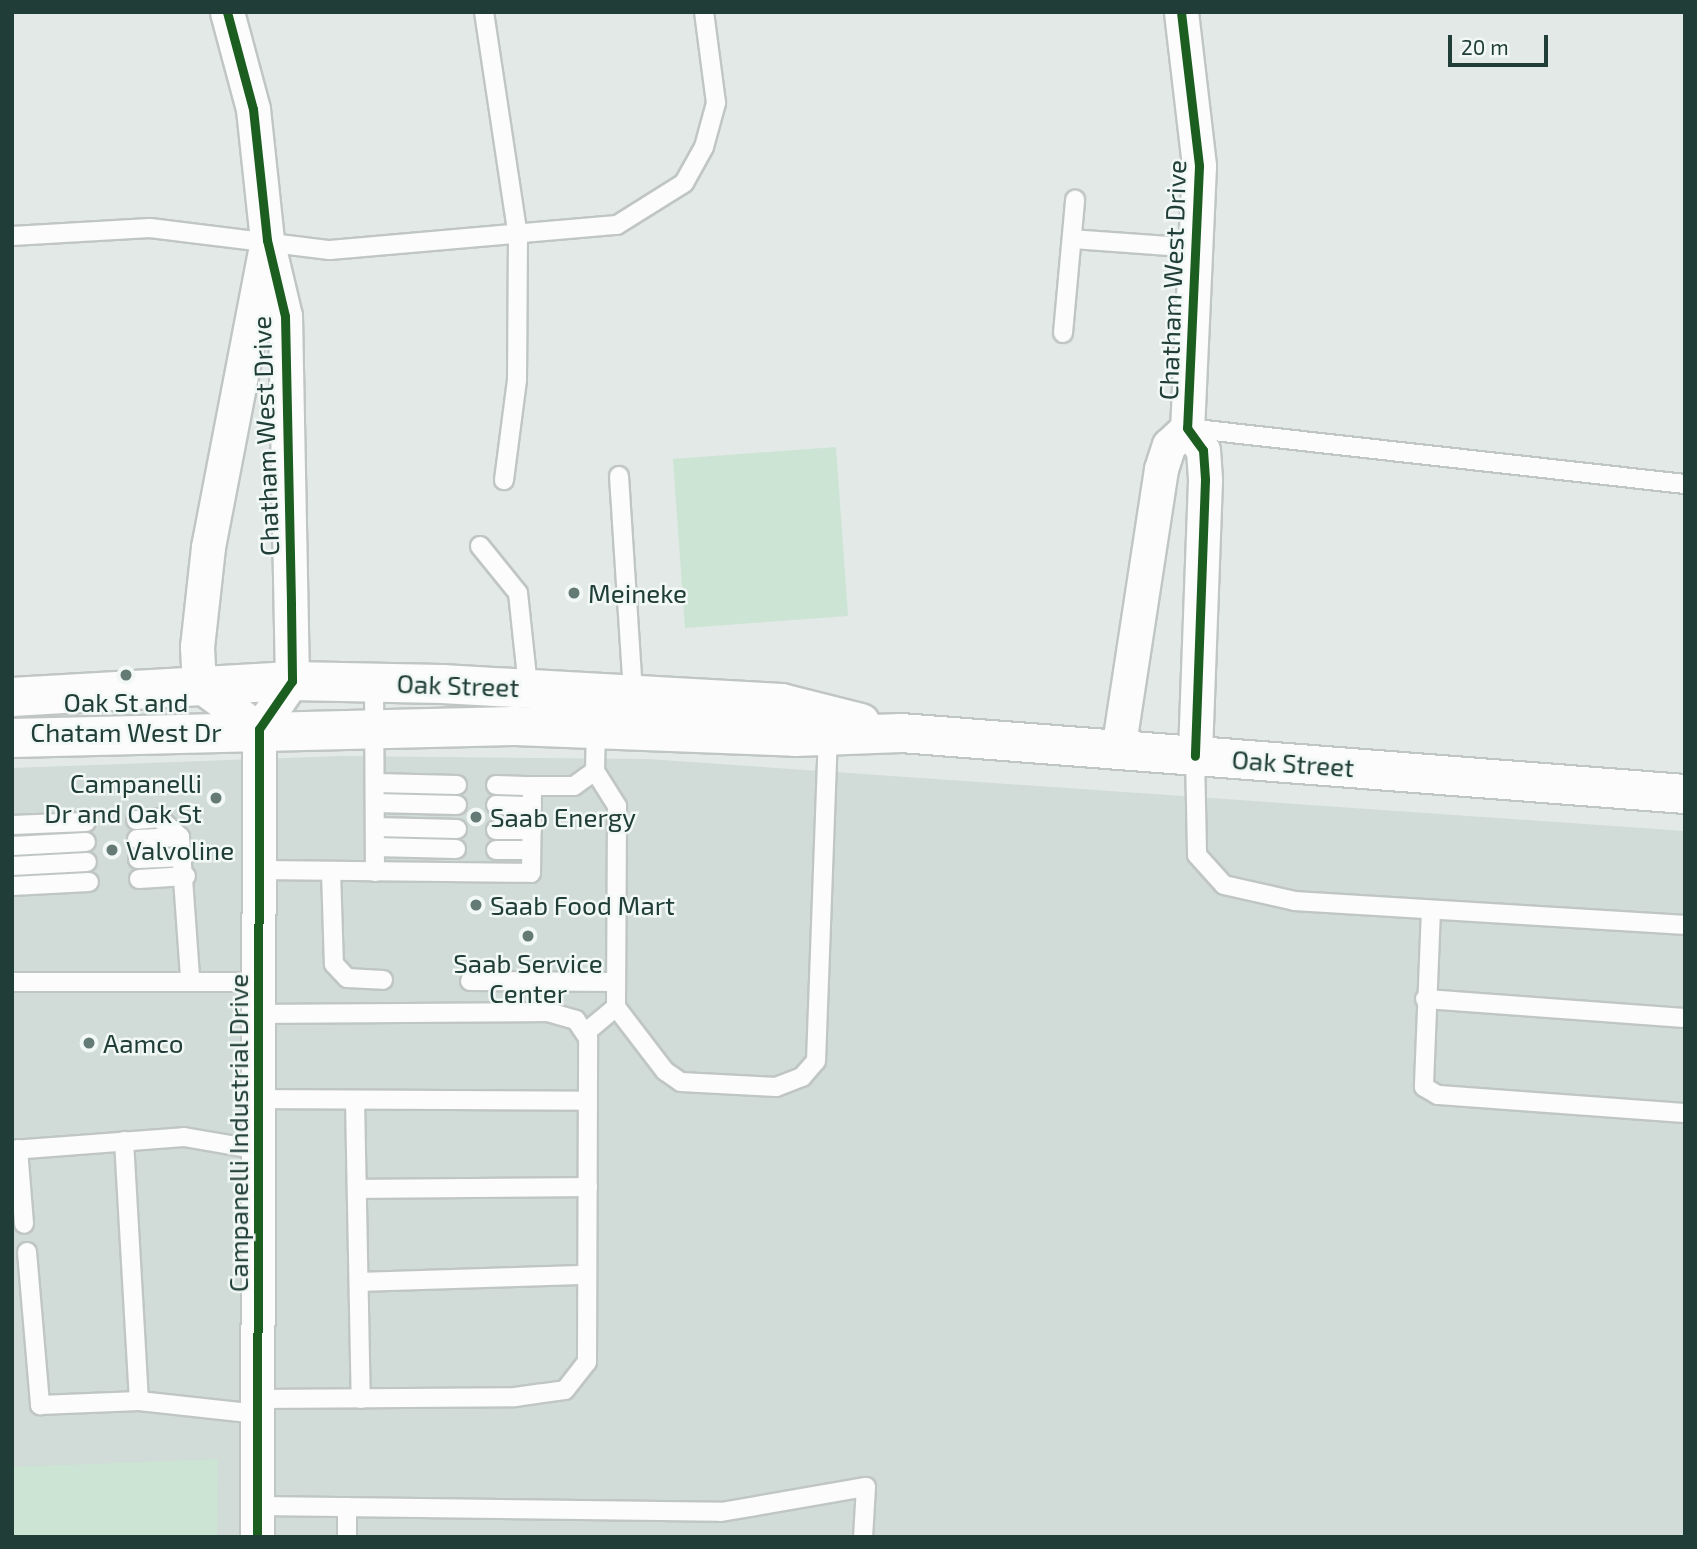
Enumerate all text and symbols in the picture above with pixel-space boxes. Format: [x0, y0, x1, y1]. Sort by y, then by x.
scale bar [1452, 21, 1552, 65]
text: 20 m [1461, 34, 1509, 59]
street label: Chatham West Drive [1152, 159, 1192, 401]
street label: Chatham West Drive [245, 315, 285, 557]
place label: Meineke [588, 577, 687, 609]
marker: Meineke [566, 585, 582, 601]
marker: Oak St and Chatam West Dr [118, 667, 134, 683]
street label: Oak Street [396, 667, 520, 703]
place label: Oak St and Chatam West Dr [30, 686, 222, 748]
street label: Oak Street [1231, 743, 1355, 783]
place label: Campanelli Dr and Oak St [43, 767, 202, 828]
marker: Campanelli Dr and Oak St [208, 790, 224, 806]
place label: Saab Energy [490, 801, 636, 833]
marker: Saab Energy [468, 809, 484, 825]
place label: Valvoline [126, 834, 234, 866]
marker: Valvoline [104, 842, 120, 858]
place label: Saab Food Mart [490, 889, 675, 921]
marker: Saab Food Mart [468, 897, 484, 913]
marker: Saab Service Center [520, 928, 536, 944]
place label: Saab Service Center [453, 947, 603, 1009]
street label: Campanelli Industrial Drive [222, 973, 254, 1293]
place label: Aamco [103, 1027, 183, 1059]
marker: Aamco [81, 1035, 97, 1051]

